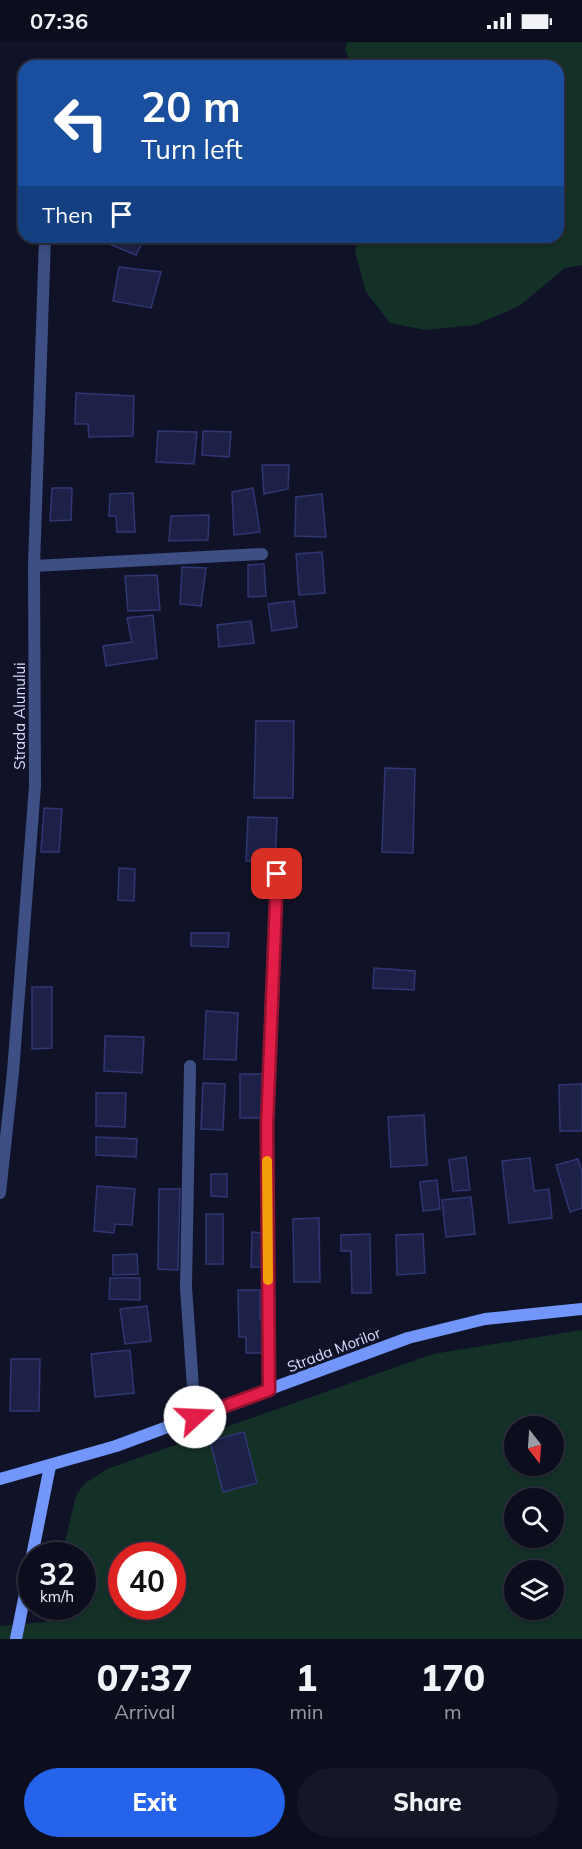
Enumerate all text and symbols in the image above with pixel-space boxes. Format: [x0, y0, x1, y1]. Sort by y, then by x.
text: 07:36 [30, 7, 88, 35]
text: 20 m [141, 80, 241, 133]
icon: left [42, 84, 120, 162]
text: Turn left [141, 132, 243, 166]
icon: arrive [105, 198, 138, 231]
text: Then [42, 201, 93, 229]
street label: Strada Alunului [10, 662, 29, 770]
pin [251, 848, 302, 899]
icon: arrive [260, 857, 293, 890]
street label: Strada Morilor [284, 1323, 384, 1376]
position arrow [163, 1385, 227, 1449]
north arrow [504, 1416, 564, 1476]
map controls [504, 1416, 564, 1620]
button: search [504, 1488, 564, 1548]
speed limit sign: 40 [108, 1542, 186, 1620]
text: 32 [39, 1555, 75, 1593]
button: layers [504, 1560, 564, 1620]
text: km/h [40, 1587, 74, 1606]
text: 07:37 [97, 1655, 193, 1700]
text: 1 [296, 1655, 317, 1700]
text: 170 [420, 1655, 485, 1700]
text: Arrival [114, 1699, 175, 1724]
text: min [289, 1699, 324, 1724]
text: m [444, 1699, 462, 1724]
button: Exit [24, 1768, 285, 1837]
button: Share [297, 1768, 558, 1837]

